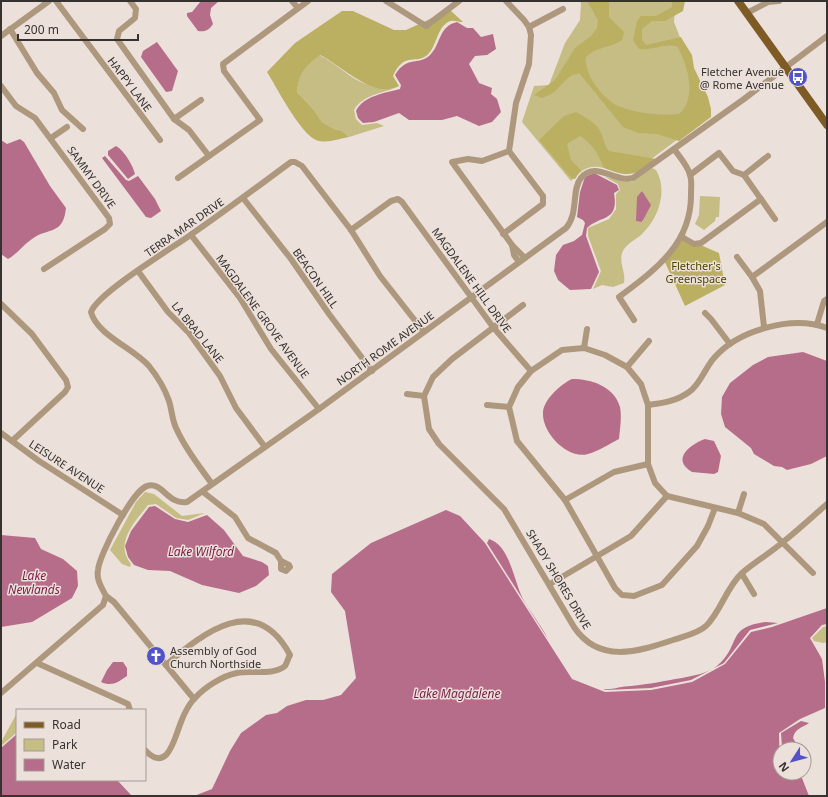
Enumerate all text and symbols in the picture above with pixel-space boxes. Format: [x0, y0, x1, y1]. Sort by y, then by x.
scale bar [18, 16, 138, 42]
text: 200 m [24, 21, 59, 38]
street label: HAPPY LANE [104, 54, 156, 114]
place label: Fletcher Avenue @ Rome Avenue [700, 64, 784, 92]
bus stop icon: Fletcher Avenue @ Rome Avenue [787, 66, 809, 88]
street label: SAMMY DRIVE [64, 143, 120, 211]
street label: TERRA MAR DRIVE [141, 194, 227, 260]
street label: MAGDALENE HILL DRIVE [429, 224, 515, 336]
street label: BEACON HILL [290, 245, 342, 311]
street label: MAGDALENE GROVE AVENUE [213, 251, 313, 381]
park label: Fletcher's Greenspace [665, 258, 727, 286]
street label: LA BRAD LANE [169, 298, 227, 366]
street label: NORTH ROME AVENUE [333, 308, 437, 388]
street label: LEISURE AVENUE [26, 436, 108, 496]
street label: SHADY SHORES DRIVE [523, 526, 595, 632]
water label: Lake Wilford [168, 543, 235, 560]
water label: Lake Newlands [8, 567, 60, 598]
place label: Assembly of God Church Northside [170, 643, 261, 671]
church icon: Assembly of God Church Northside [145, 645, 167, 667]
water label: Lake Magdalene [413, 685, 501, 702]
legend [16, 709, 146, 781]
text: Road [52, 716, 81, 733]
text: Park [52, 736, 78, 753]
north arrow [772, 741, 812, 781]
text: Water [52, 756, 86, 773]
text: N [775, 759, 792, 775]

